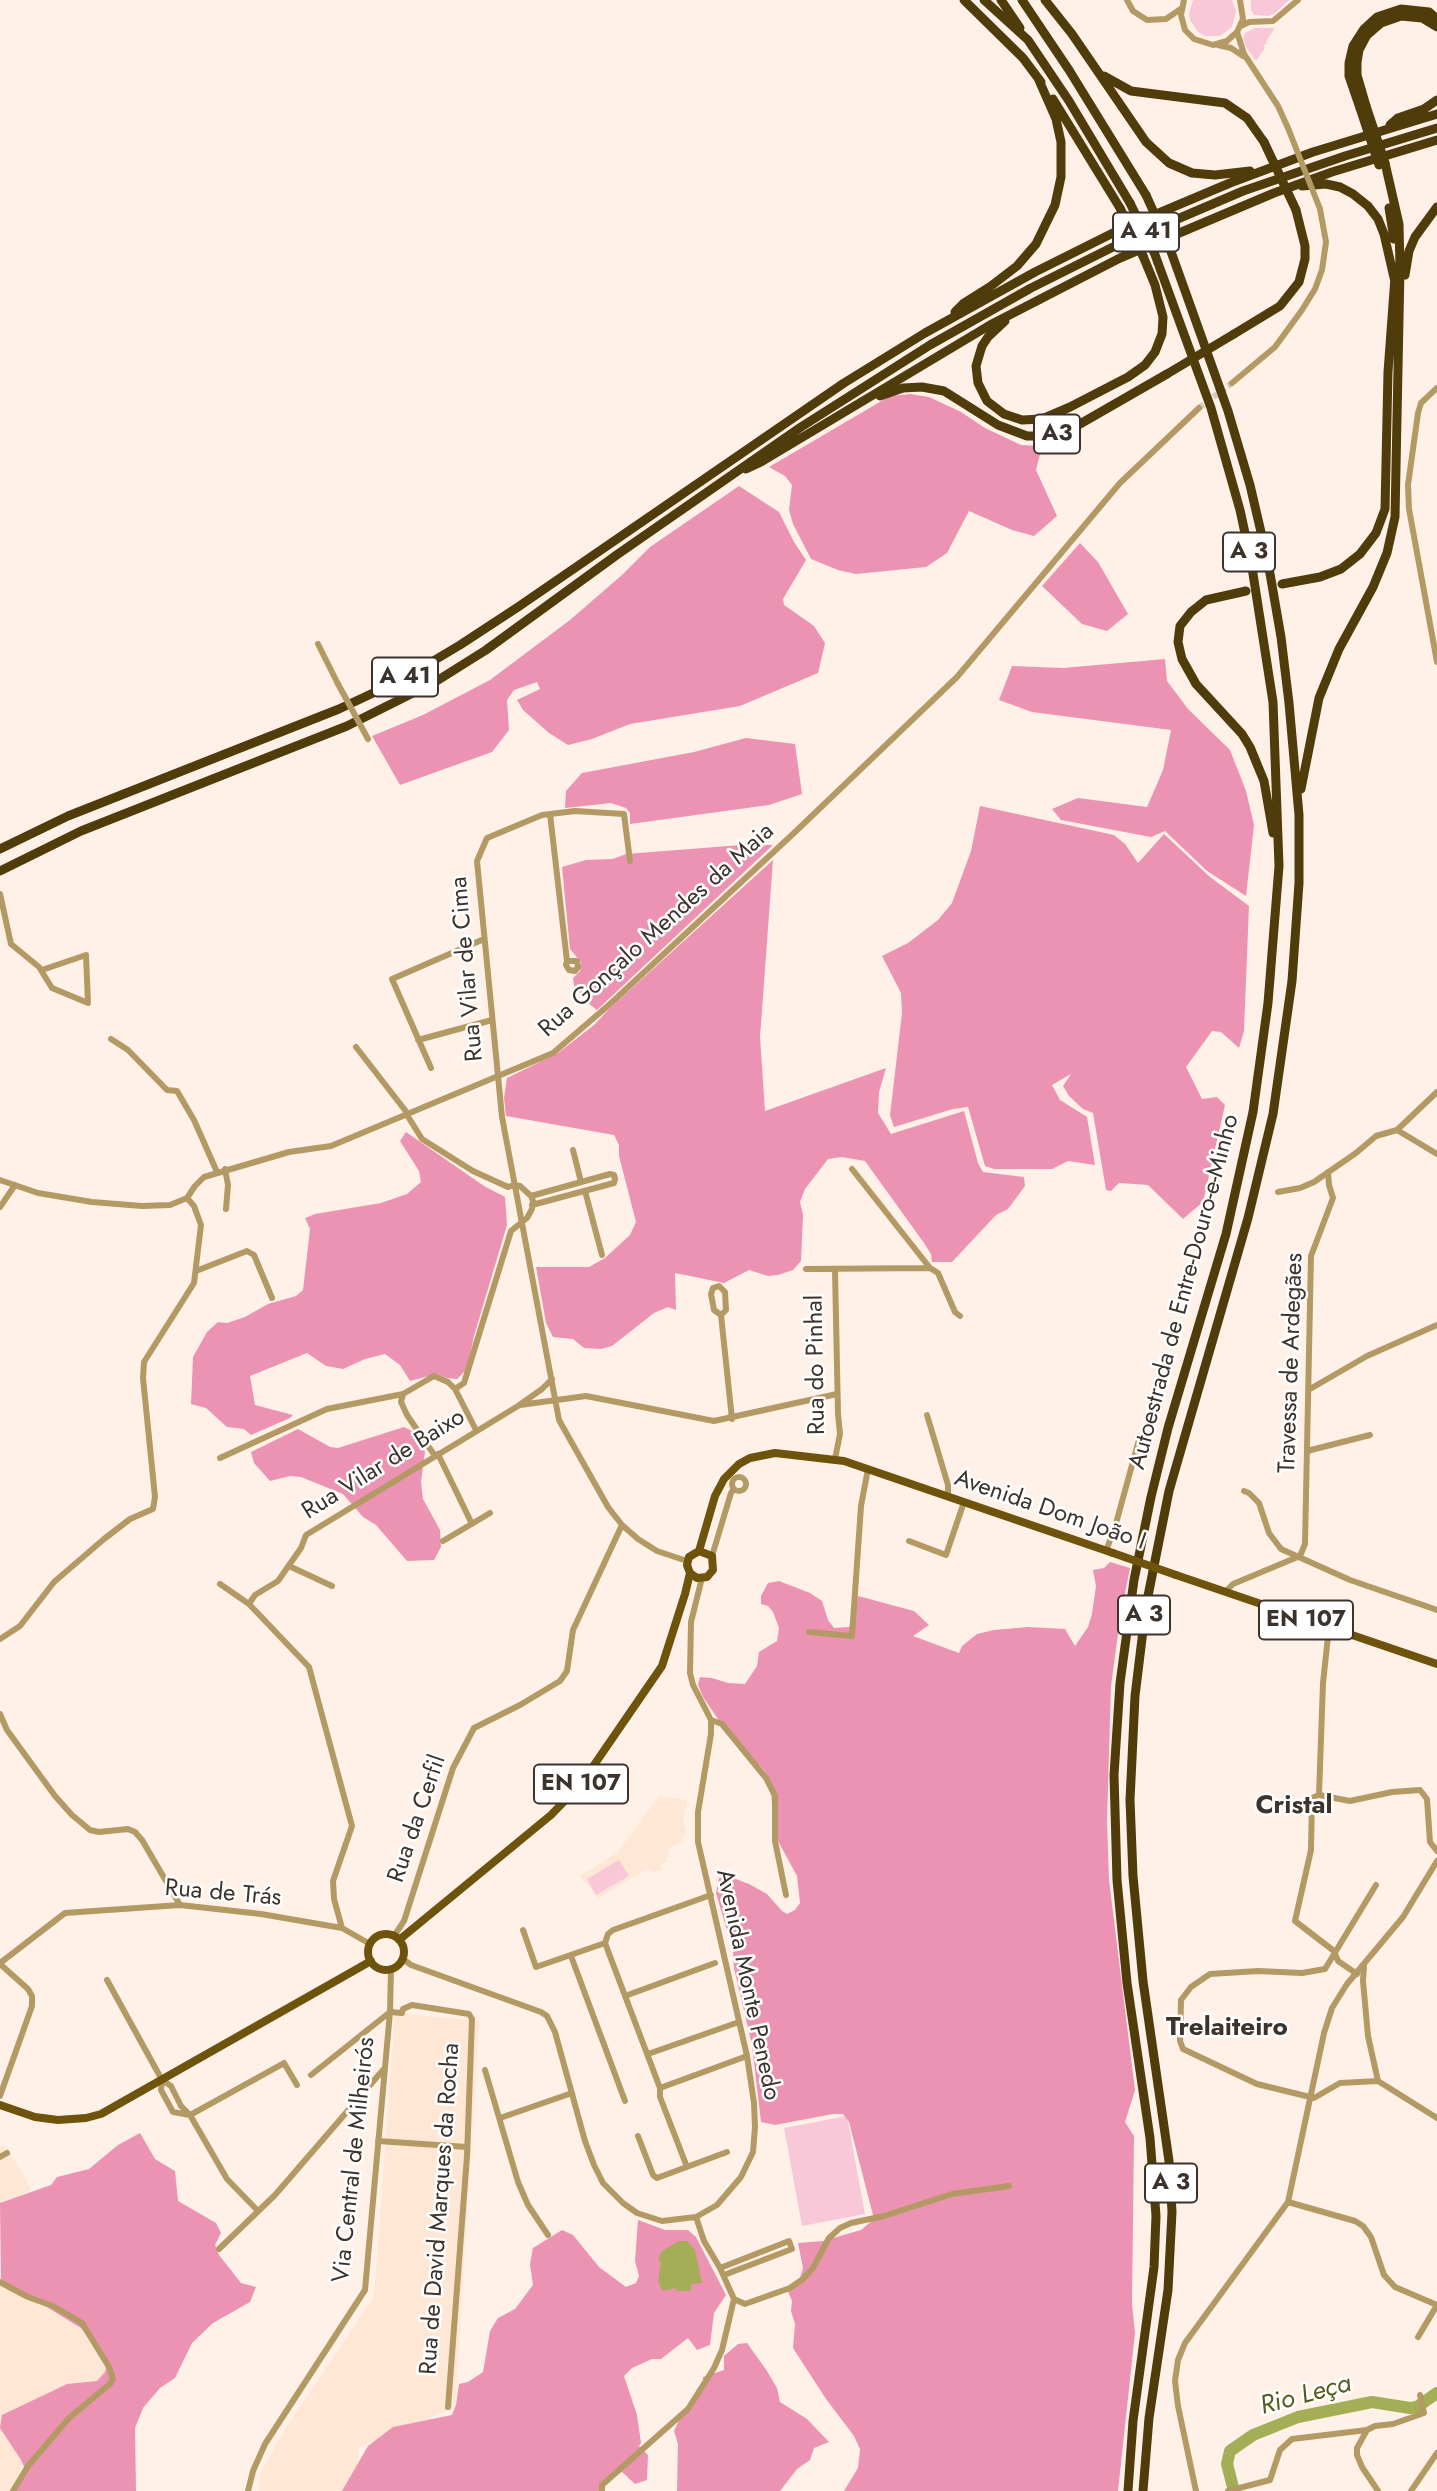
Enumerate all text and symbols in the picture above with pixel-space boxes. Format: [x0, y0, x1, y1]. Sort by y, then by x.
road number: A 41 [1113, 213, 1179, 252]
road number: A3 [1034, 414, 1080, 454]
road number: A 3 [1223, 532, 1275, 572]
road number: A 41 [372, 657, 438, 696]
street label: Rua Gonçalo Mendes da Maia [534, 818, 780, 1044]
street label: Rua Vilar de Cima [446, 875, 490, 1063]
street label: Autoestrada de Entre-Douro-e-Minho [1124, 1111, 1246, 1473]
street label: Travessa de Ardegães [1274, 1252, 1310, 1474]
street label: Rua do Pinhal [801, 1295, 833, 1435]
street label: Rua Vilar de Baixo [297, 1403, 471, 1527]
street label: Avenida Dom João I [951, 1465, 1149, 1557]
road number: A 3 [1118, 1596, 1170, 1634]
road number: EN 107 [1259, 1600, 1353, 1639]
street label: Rua da Cerfil [383, 1751, 453, 1887]
road number: EN 107 [534, 1764, 628, 1804]
district label: Cristal [1255, 1791, 1333, 1823]
street label: Avenida Monte Penedo [708, 1867, 786, 2103]
street label: Rua de Trás [164, 1875, 282, 1913]
district label: Trelaiteiro [1166, 2013, 1288, 2045]
street label: Via Central de Milheirós [328, 2036, 382, 2284]
street label: Rua de David Marques da Rocha [415, 2042, 467, 2376]
road number: A 3 [1145, 2164, 1197, 2202]
water label: Rio Leça [1257, 2369, 1355, 2423]

